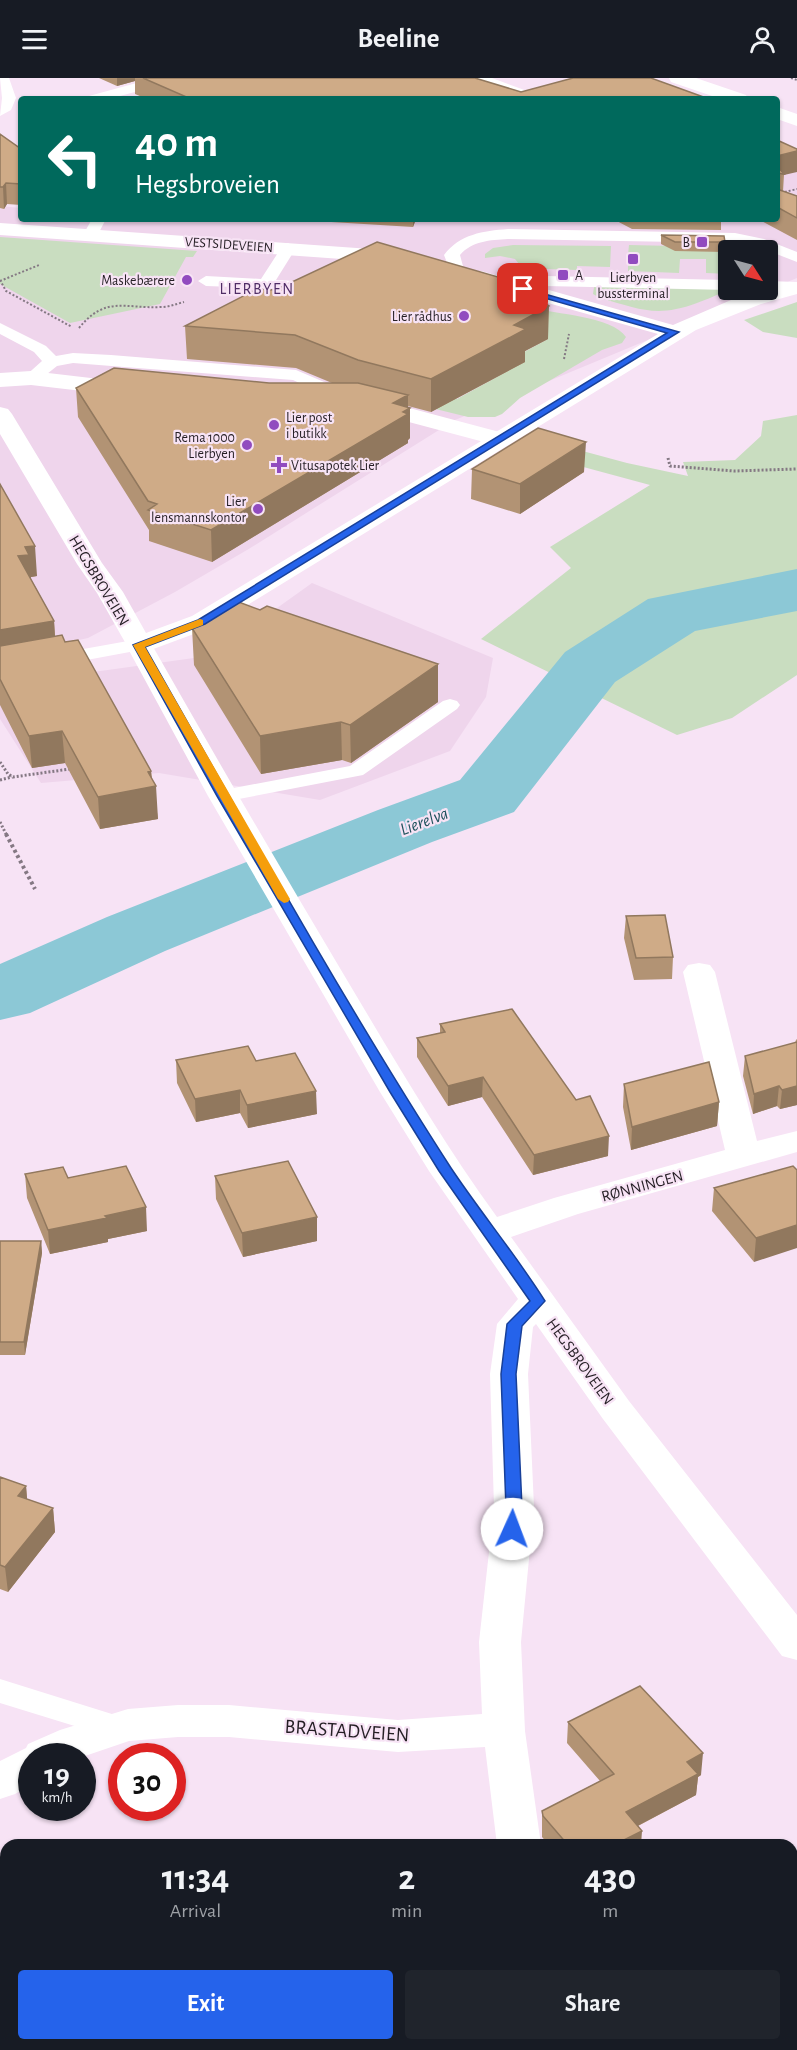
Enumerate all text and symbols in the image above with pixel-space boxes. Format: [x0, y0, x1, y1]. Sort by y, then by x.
icon: menu [18, 23, 51, 56]
icon: person [746, 23, 779, 56]
text: Beeline [357, 25, 440, 52]
icon: left [36, 120, 114, 198]
text: 40 m [135, 122, 218, 164]
text: Hegsbroveien [135, 171, 280, 198]
street label: VESTSIDEVEIEN [184, 235, 274, 255]
marker: B [695, 235, 709, 249]
place label: B [682, 236, 690, 250]
north arrow [718, 240, 778, 300]
map controls [718, 240, 778, 300]
marker: Lierbyen bussterminal [626, 252, 640, 266]
pin [497, 263, 548, 314]
marker: A [556, 268, 570, 282]
place label: A [575, 269, 583, 283]
place label: Lierbyen bussterminal [597, 271, 669, 301]
icon: arrive [506, 272, 539, 305]
marker: Maskebærere [180, 273, 194, 287]
place label: Maskebærere [101, 274, 175, 288]
district label: LIERBYEN [219, 281, 295, 297]
marker: Lier rådhus [457, 309, 471, 323]
place label: Lier rådhus [392, 310, 452, 324]
place label: Lier post i butikk [286, 411, 333, 441]
marker: Lier post i butikk [267, 418, 281, 432]
place label: Rema 1000 Lierbyen [174, 431, 235, 461]
marker: Rema 1000 Lierbyen [240, 438, 254, 452]
marker: Vitusapotek Lier [272, 458, 286, 472]
place label: Vitusapotek Lier [291, 459, 380, 473]
place label: Lier lensmannskontor [151, 495, 246, 525]
marker: Lier lensmannskontor [251, 502, 265, 516]
street label: HEGSBROVEIEN [66, 532, 132, 629]
water label: Lierelva [398, 805, 451, 839]
street label: RØNNINGEN [600, 1167, 685, 1205]
street label: HEGSBROVEIEN [544, 1315, 617, 1408]
position arrow [480, 1497, 544, 1561]
street label: BRASTADVEIEN [284, 1717, 410, 1745]
speed limit sign: 30 [108, 1743, 186, 1821]
text: 19 [44, 1760, 70, 1790]
text: km/h [42, 1790, 72, 1805]
text: 11:34 [162, 1860, 229, 1896]
text: 2 [398, 1860, 415, 1896]
text: 430 [584, 1860, 636, 1896]
text: Arrival [170, 1901, 221, 1921]
text: min [391, 1901, 422, 1921]
text: m [602, 1901, 618, 1921]
button: Exit [18, 1970, 393, 2039]
button: Share [405, 1970, 780, 2039]

